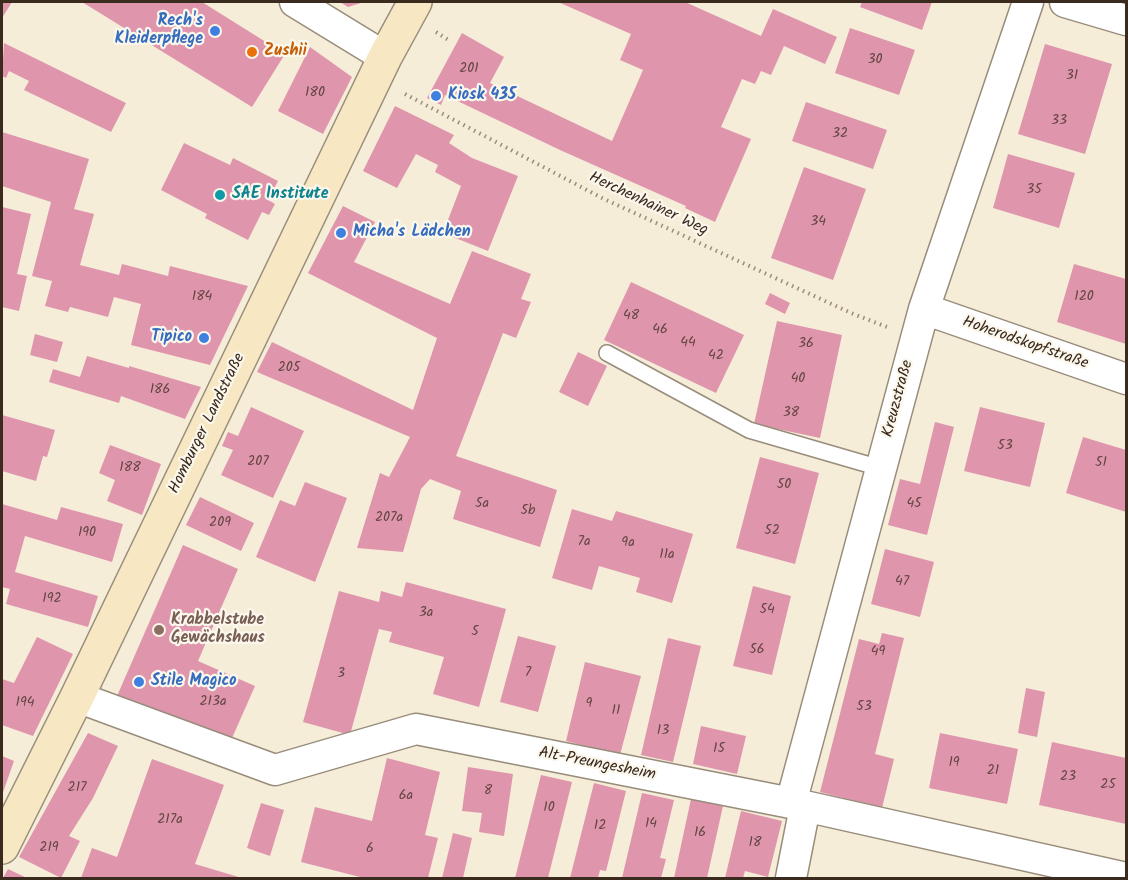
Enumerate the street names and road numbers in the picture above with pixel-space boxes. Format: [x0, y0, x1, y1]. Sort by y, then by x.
street label: Herchenhainer Weg [585, 169, 711, 241]
street label: Hoherodskopfstraße [960, 313, 1090, 375]
street label: Homburger Landstraße [166, 351, 250, 497]
street label: Kreuzstraße [879, 358, 919, 440]
street label: Alt-Preungesheim [537, 744, 657, 786]

